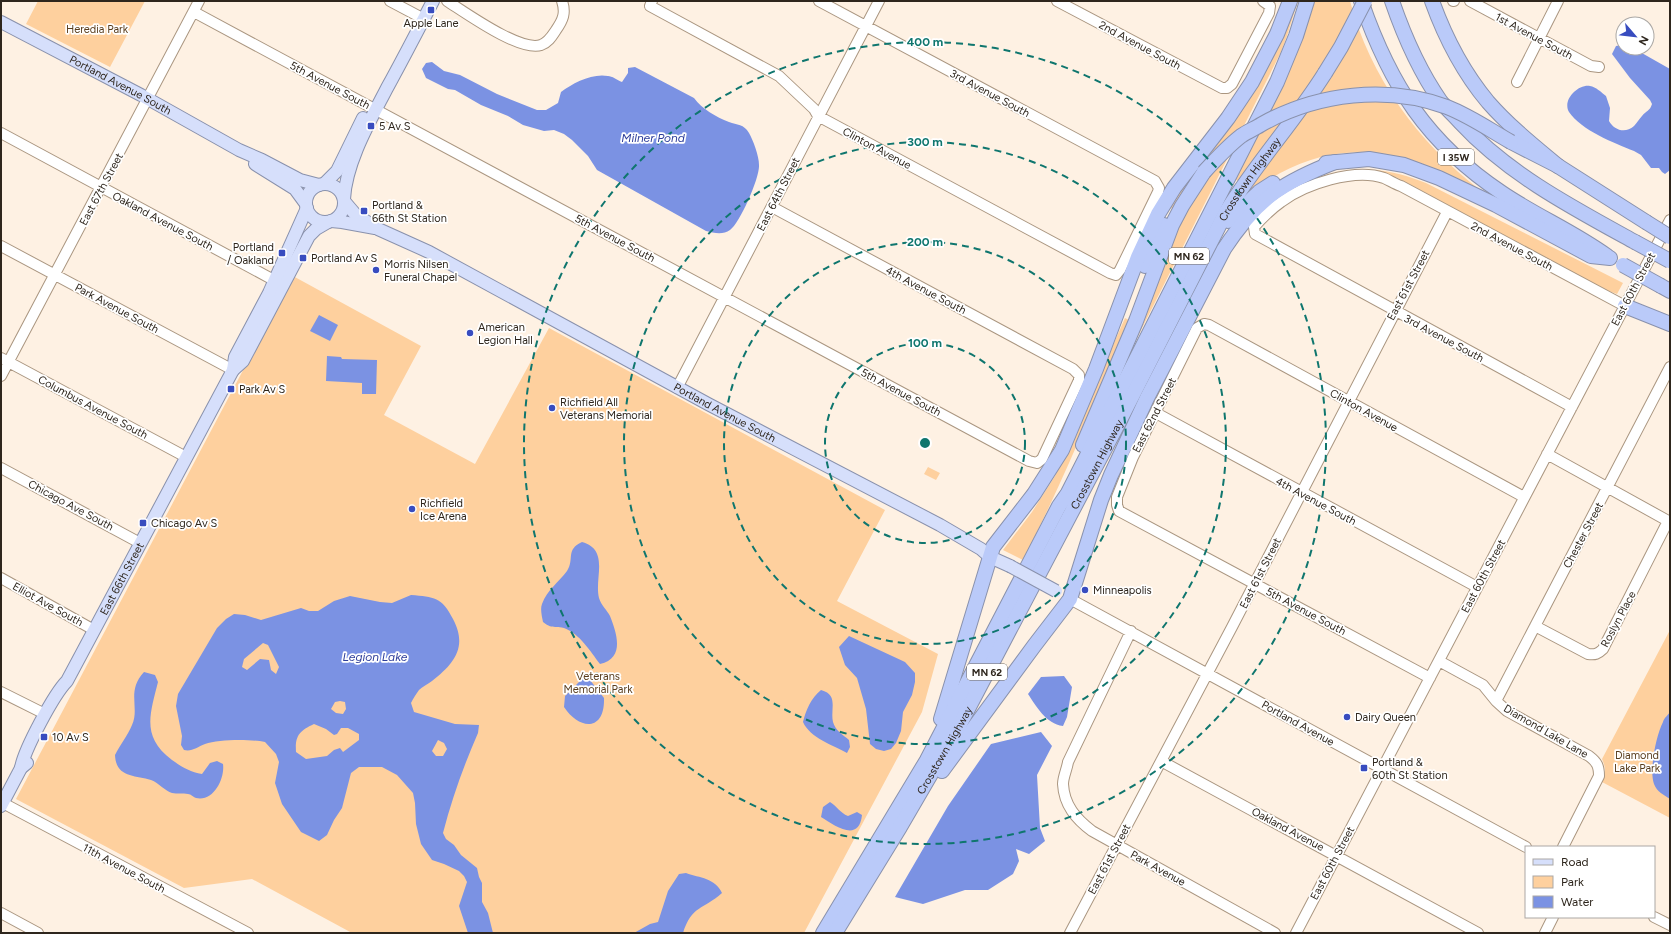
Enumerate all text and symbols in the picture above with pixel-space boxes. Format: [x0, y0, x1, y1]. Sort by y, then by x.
marker: Apple Lane [426, 5, 436, 15]
street label: 1st Avenue South [1493, 11, 1575, 62]
north arrow [1615, 16, 1655, 56]
place label: Apple Lane [403, 17, 459, 30]
street label: 2nd Avenue South [1097, 18, 1183, 73]
park label: Heredia Park [66, 23, 129, 36]
text: N [1636, 34, 1651, 47]
text: 400 m [907, 35, 943, 49]
street label: Portland Avenue South [67, 53, 173, 118]
street label: 5th Avenue South [287, 59, 372, 112]
street label: 3rd Avenue South [948, 67, 1032, 120]
place label: 5 Av S [379, 120, 411, 133]
marker: 5 Av S [366, 121, 376, 131]
street label: Clinton Avenue [840, 125, 913, 172]
water label: Milner Pond [621, 131, 686, 145]
text: 300 m [907, 135, 943, 149]
street label: Crosstown Highway [1216, 135, 1284, 223]
road number: I 35W [1438, 149, 1474, 165]
street label: East 67th Street [77, 151, 126, 228]
street label: East 64th Street [754, 155, 803, 233]
street label: Oakland Avenue South [110, 189, 215, 254]
place label: Portland & 66th St Station [372, 199, 447, 225]
marker: Portland & 66th St Station [359, 206, 369, 216]
street label: 5th Avenue South [572, 212, 657, 265]
street label: 2nd Avenue South [1469, 219, 1555, 274]
text: 200 m [907, 235, 943, 249]
place label: Portland / Oakland [227, 241, 274, 267]
marker: Portland / Oakland [277, 248, 287, 258]
road number: MN 62 [1169, 248, 1209, 264]
street label: East 61st Street [1384, 248, 1432, 323]
street label: East 60th Street [1609, 250, 1658, 328]
place label: Portland Av S [311, 252, 378, 265]
marker: Portland Av S [298, 253, 308, 263]
place label: Morris Nilsen Funeral Chapel [384, 258, 457, 284]
street label: 4th Avenue South [883, 264, 968, 317]
marker: Morris Nilsen Funeral Chapel [371, 265, 381, 275]
street label: Park Avenue South [73, 281, 161, 336]
street label: 3rd Avenue South [1402, 312, 1486, 365]
place label: American Legion Hall [478, 321, 533, 347]
marker: American Legion Hall [465, 328, 475, 338]
text: 100 m [908, 336, 942, 350]
street label: 5th Avenue South [858, 366, 943, 419]
street label: Columbus Avenue South [36, 373, 150, 442]
street label: East 62nd Street [1130, 375, 1179, 455]
street label: Portland Avenue South [671, 381, 778, 445]
place label: Park Av S [239, 383, 285, 396]
marker: Park Av S [226, 384, 236, 394]
street label: Clinton Avenue [1328, 386, 1400, 434]
place label: Richfield All Veterans Memorial [560, 396, 652, 422]
marker: Richfield All Veterans Memorial [547, 403, 557, 413]
street label: Crosstown Highway [1068, 417, 1126, 512]
centre of rings [918, 436, 932, 450]
street label: 4th Avenue South [1273, 475, 1358, 528]
street label: Chicago Ave South [26, 477, 116, 533]
place label: Richfield Ice Arena [420, 497, 467, 523]
street label: Chester Street [1561, 500, 1606, 570]
marker: Richfield Ice Arena [407, 504, 417, 514]
place label: Chicago Av S [151, 517, 217, 530]
marker: Chicago Av S [138, 518, 148, 528]
street label: East 61st Street [1237, 536, 1284, 611]
street label: East 60th Street [1459, 537, 1508, 615]
street label: East 66th Street [97, 540, 147, 617]
street label: Elliot Ave South [10, 580, 85, 629]
place label: Minneapolis [1093, 584, 1152, 597]
marker: Minneapolis [1080, 585, 1090, 595]
street label: 5th Avenue South [1263, 585, 1348, 638]
street label: Roslyn Place [1598, 589, 1639, 650]
water label: Legion Lake [343, 650, 408, 664]
road number: MN 62 [967, 664, 1007, 680]
park label: Veterans Memorial Park [564, 670, 633, 696]
street label: Portland Avenue [1259, 698, 1336, 749]
street label: Diamond Lake Lane [1501, 702, 1590, 761]
street label: Crosstown Highway [914, 704, 975, 797]
place label: Dairy Queen [1355, 711, 1416, 724]
marker: Dairy Queen [1342, 712, 1352, 722]
place label: 10 Av S [52, 731, 89, 744]
marker: 10 Av S [39, 732, 49, 742]
park label: Diamond Lake Park [1614, 749, 1661, 775]
place label: Portland & 60th St Station [1372, 756, 1448, 782]
marker: Portland & 60th St Station [1359, 763, 1369, 773]
street label: Oakland Avenue [1249, 805, 1326, 854]
street label: East 61st Street [1085, 822, 1133, 897]
street label: East 60th Street [1308, 824, 1357, 902]
street label: 11th Avenue South [80, 841, 167, 896]
legend [1525, 846, 1655, 918]
street label: Park Avenue [1128, 848, 1188, 889]
text: Road [1561, 855, 1589, 869]
text: Park [1561, 875, 1584, 889]
text: Water [1561, 895, 1593, 909]

